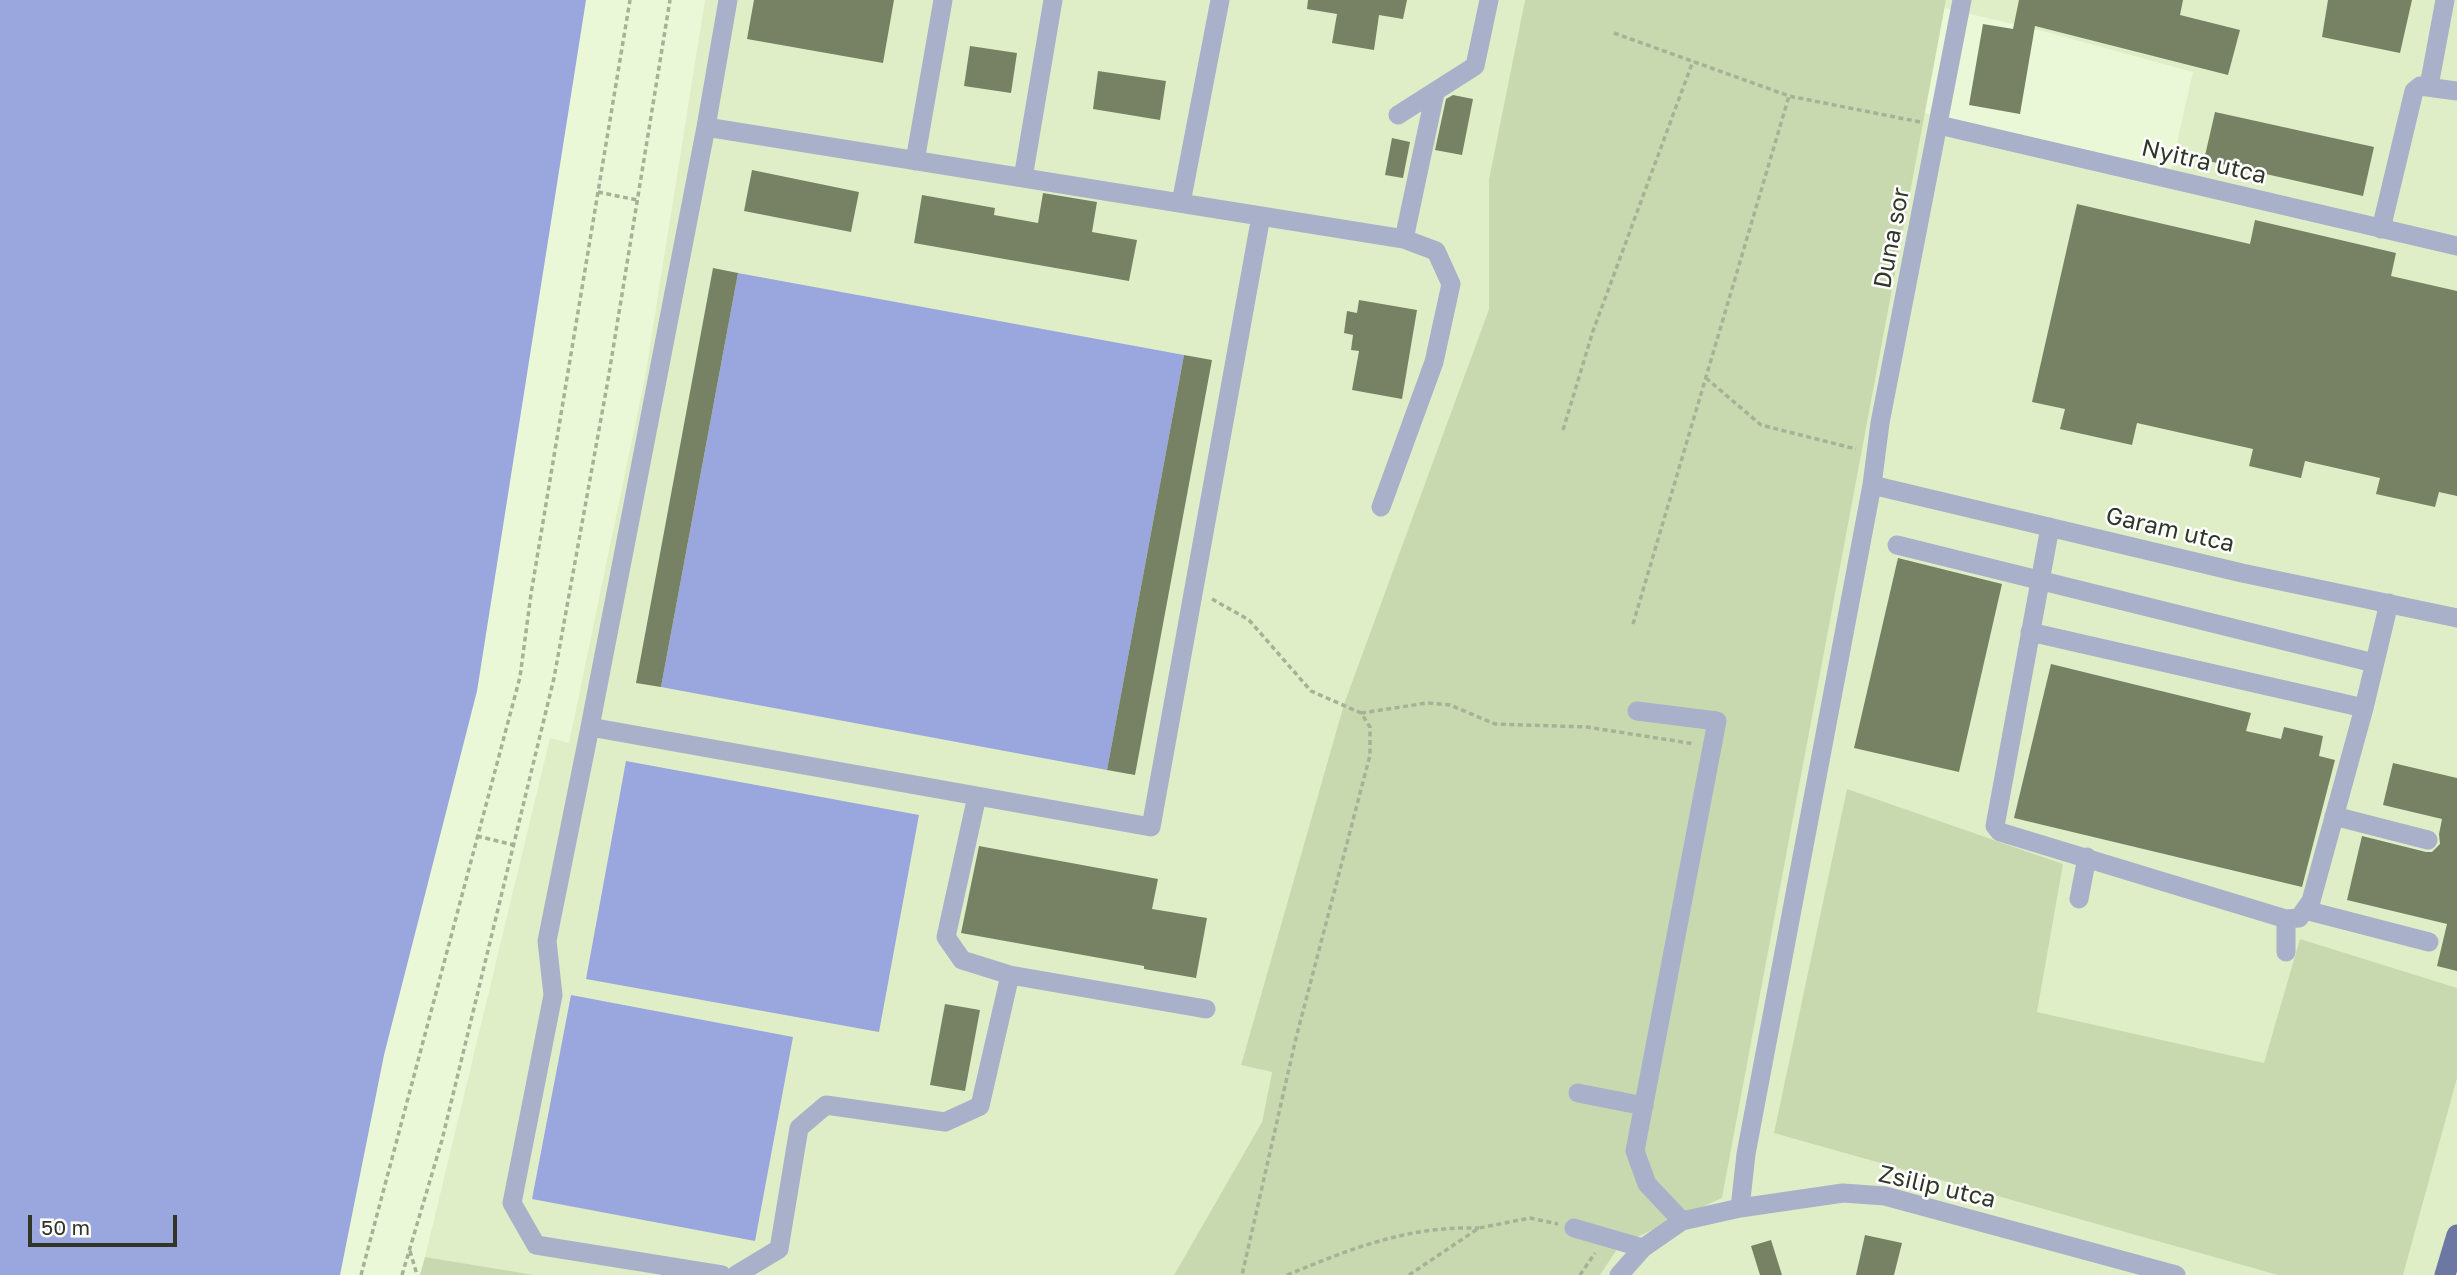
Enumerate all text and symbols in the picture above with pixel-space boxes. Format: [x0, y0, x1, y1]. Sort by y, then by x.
street label: Nyitra utca [2139, 134, 2269, 190]
street label: Duna sor [1868, 185, 1916, 291]
street label: Garam utca [2103, 501, 2237, 559]
street label: Zsilip utca [1876, 1160, 1998, 1214]
scale bar [32, 1202, 180, 1246]
text: 50 m [41, 1214, 90, 1240]

